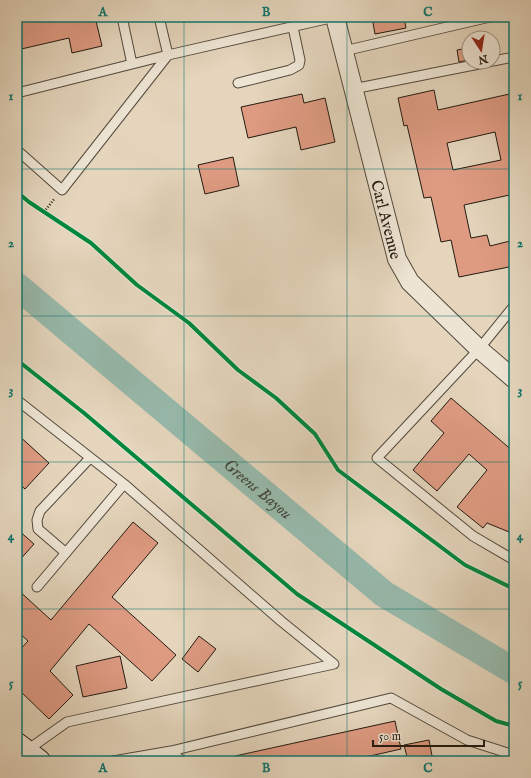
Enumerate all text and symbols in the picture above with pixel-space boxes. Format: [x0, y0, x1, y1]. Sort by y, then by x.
text: A [98, 4, 109, 21]
text: B [262, 4, 271, 21]
text: C [423, 4, 433, 21]
north arrow [461, 30, 501, 70]
text: N [476, 51, 490, 67]
text: 1 [9, 88, 14, 105]
text: 1 [518, 88, 523, 105]
street label: Carl Avenue [365, 178, 405, 262]
text: 2 [8, 235, 14, 252]
text: 2 [517, 235, 523, 252]
text: 3 [9, 382, 14, 399]
text: 3 [518, 382, 523, 399]
water label: Greens Bayou [219, 455, 296, 525]
text: 4 [8, 528, 15, 545]
text: 4 [517, 528, 524, 545]
text: 5 [9, 675, 14, 692]
text: 5 [518, 675, 523, 692]
scale bar [373, 722, 484, 748]
text: 50 m [379, 729, 401, 744]
text: A [98, 760, 109, 777]
text: B [262, 760, 271, 777]
text: C [423, 760, 433, 777]

